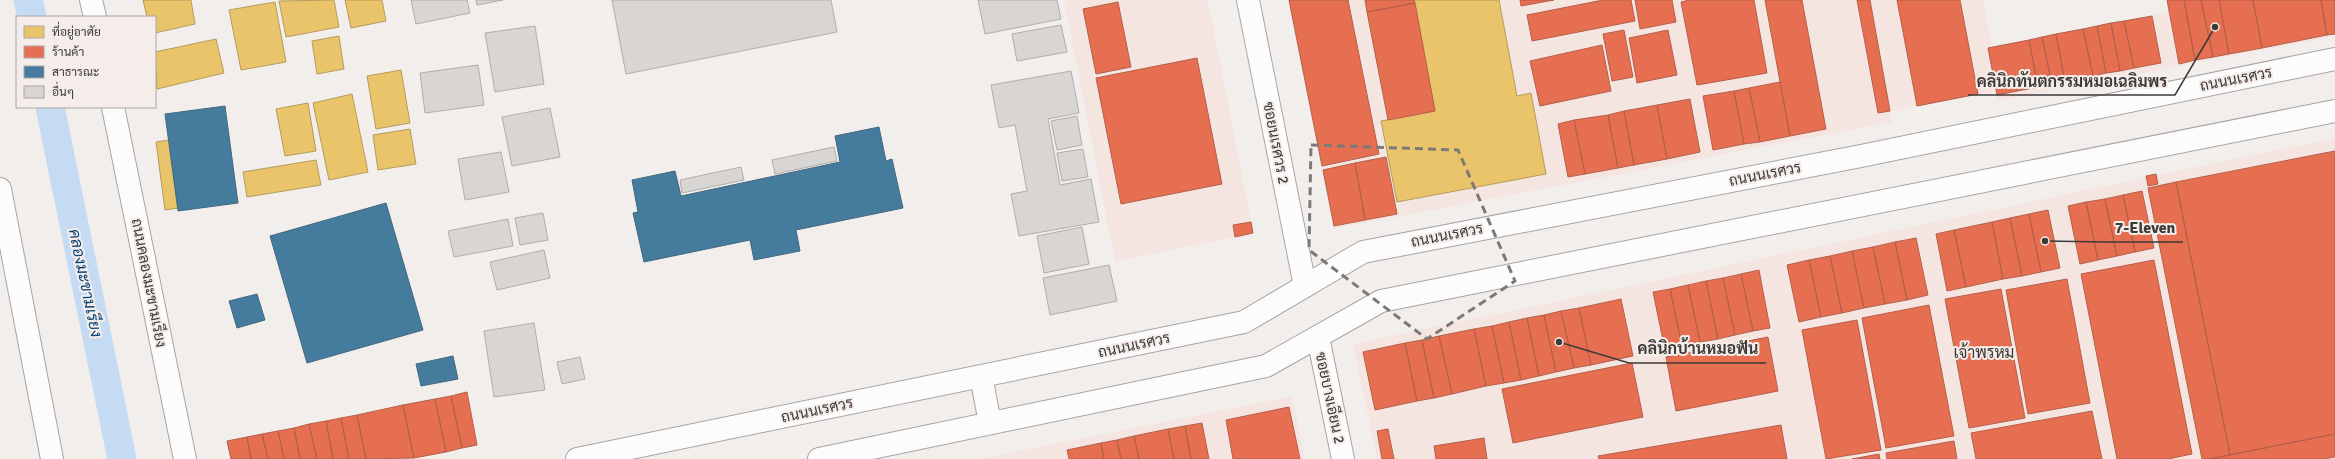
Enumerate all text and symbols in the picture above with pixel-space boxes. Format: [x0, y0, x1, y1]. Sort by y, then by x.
legend [16, 16, 156, 108]
text: ที่อยู่อาศัย [52, 21, 101, 40]
text: ร้านค้า [52, 45, 84, 60]
street label: ถนนนเรศวร [2198, 63, 2274, 95]
text: สาธารณะ [52, 65, 99, 80]
callout: คลินิกทันตกรรมหมอเฉลิมพร [1968, 67, 2175, 95]
text: คลินิกทันตกรรมหมอเฉลิมพร [1977, 71, 2167, 92]
text: อื่นๆ [52, 81, 74, 100]
street label: ซอยนเรศวร 2 [1259, 100, 1293, 186]
street label: ถนนนเรศวร [1727, 158, 1803, 190]
callout: 7-Eleven [2106, 214, 2183, 242]
street label: ถนนคลองมะขามเรียง [128, 217, 171, 349]
text: 7-Eleven [2115, 218, 2176, 238]
street label: ถนนนเรศวร [1409, 219, 1485, 251]
water label: คลองมะขามเรียง [64, 227, 108, 339]
street label: ถนนนเรศวร [1096, 329, 1172, 361]
callout: คลินิกบ้านหมอฟัน [1629, 335, 1766, 363]
text: คลินิกบ้านหมอฟัน [1638, 337, 1758, 359]
district label: เจ้าพรหม [1954, 342, 2014, 363]
street label: ซอยบางเอียน 2 [1311, 350, 1349, 446]
street label: ถนนนเรศวร [779, 394, 855, 426]

